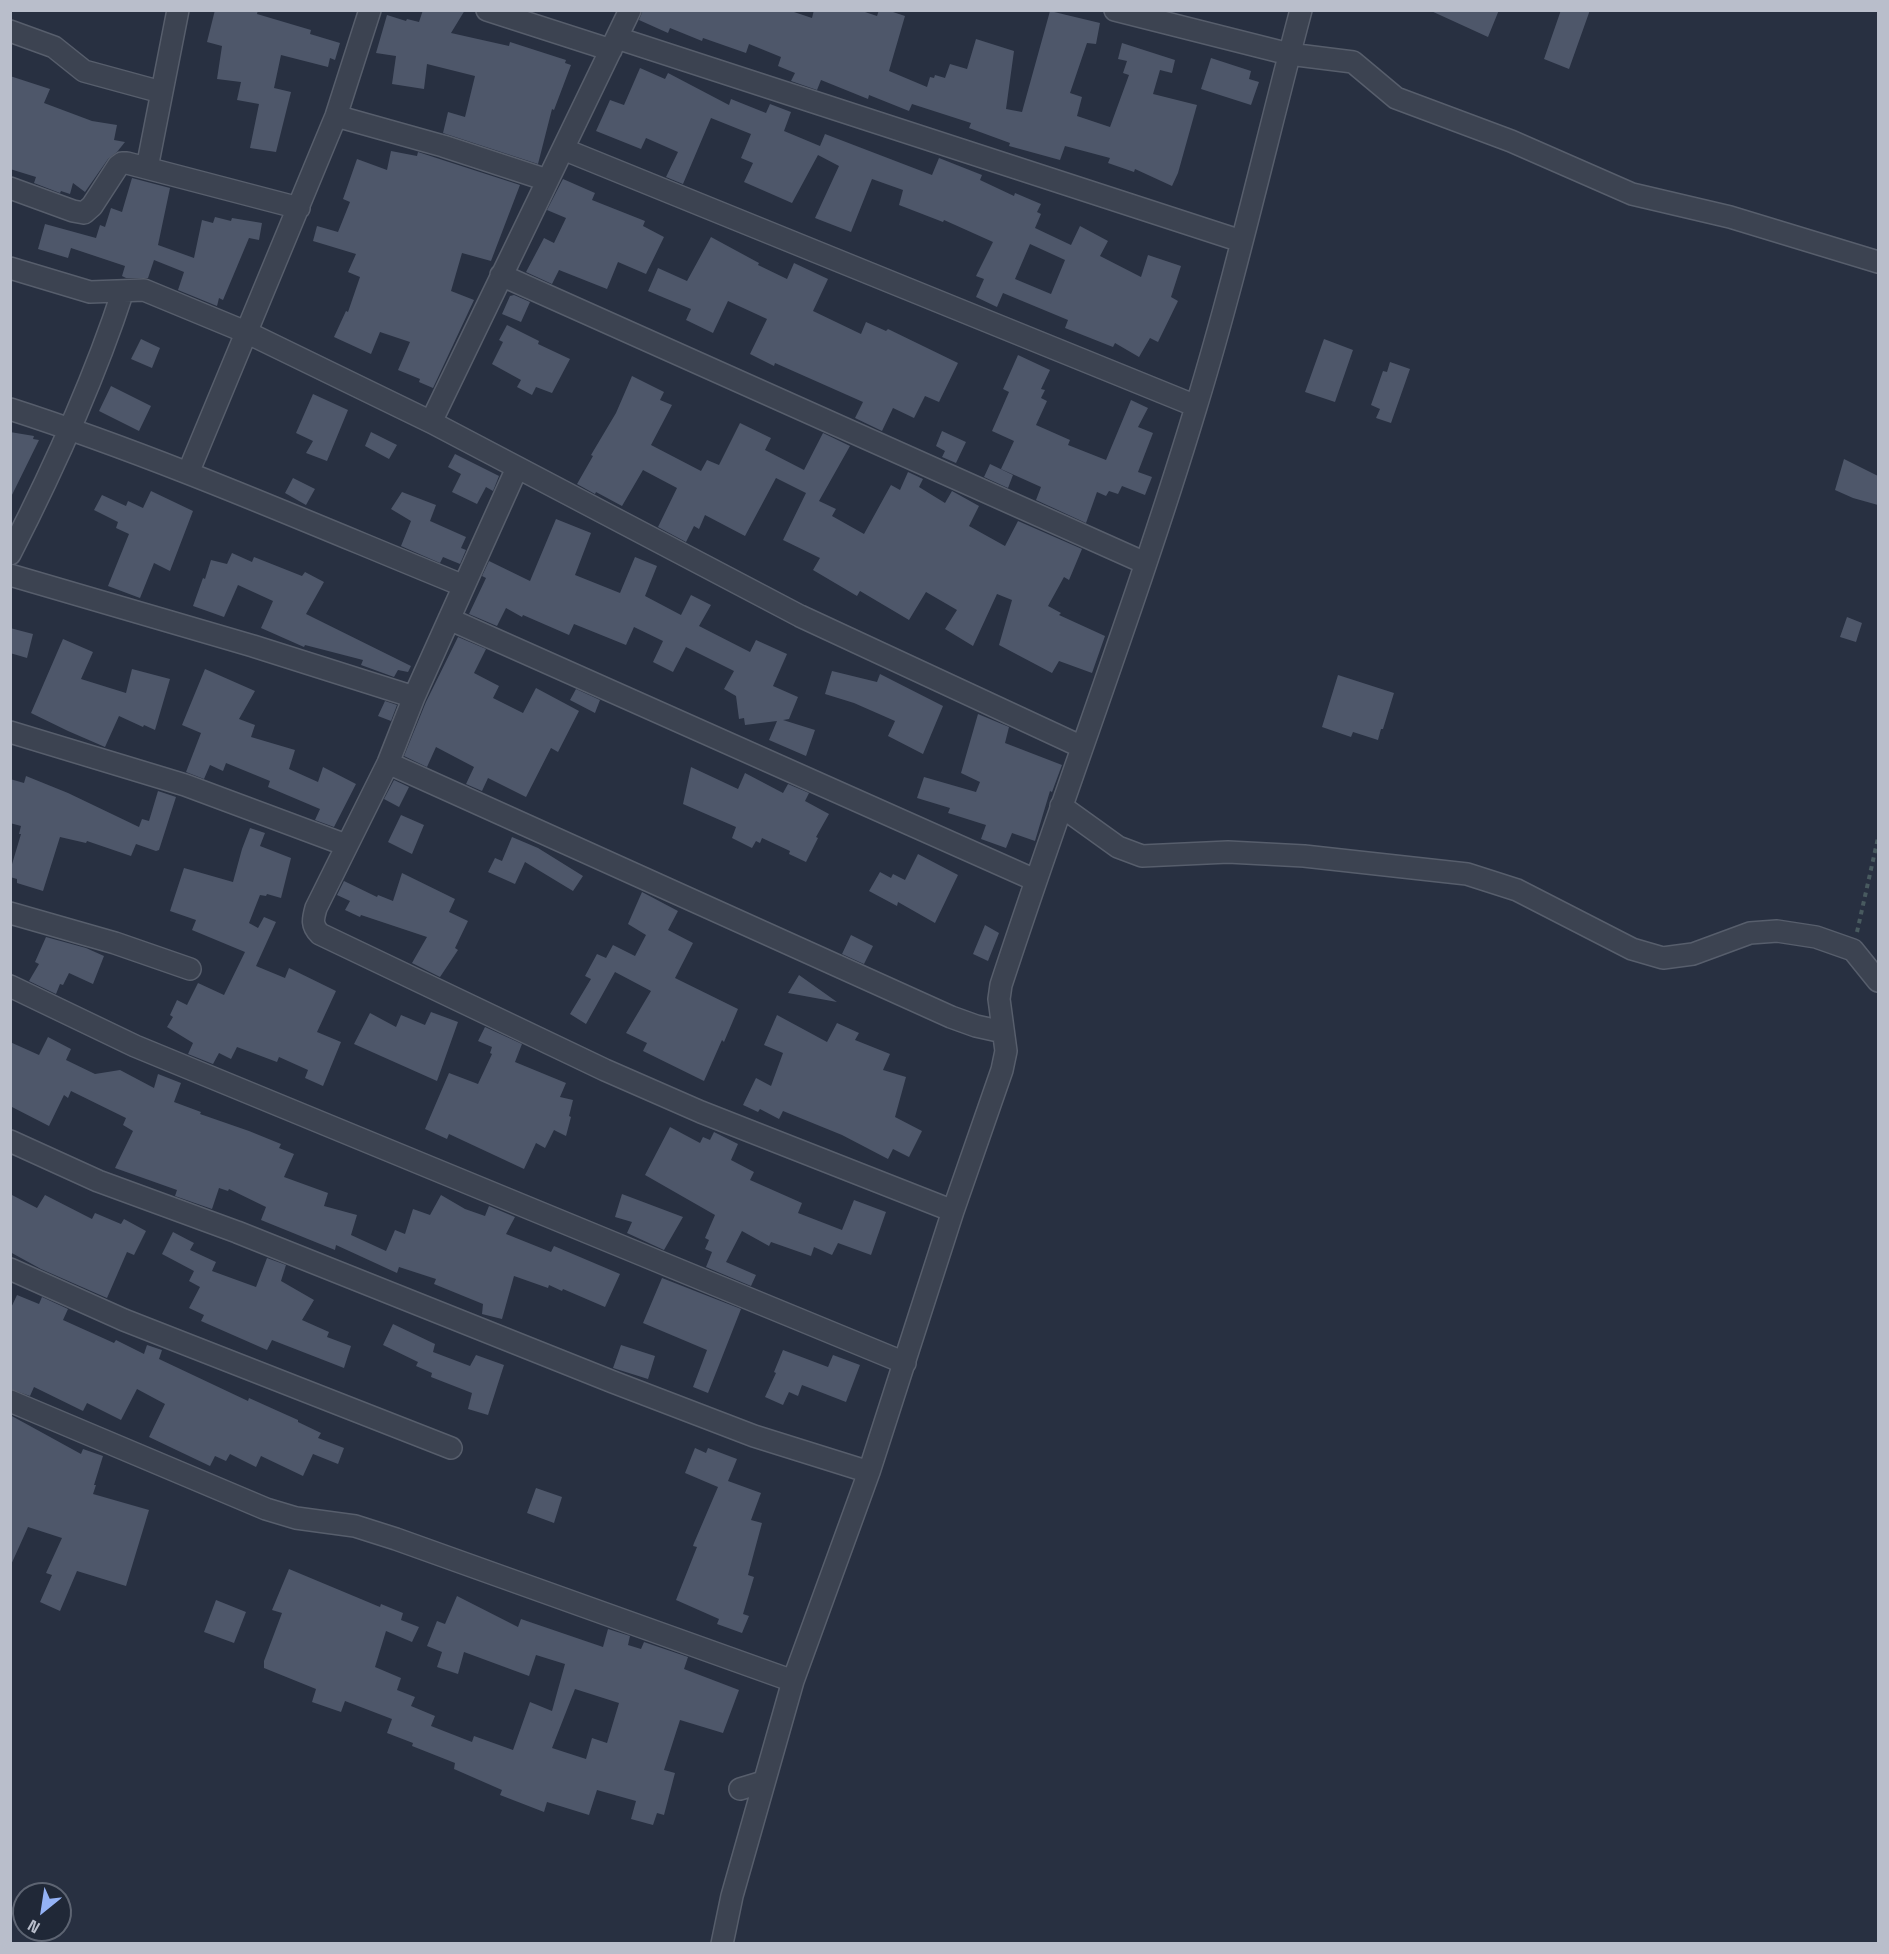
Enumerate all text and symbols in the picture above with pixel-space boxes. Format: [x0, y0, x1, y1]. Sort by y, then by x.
north arrow [12, 1882, 72, 1942]
text: N [24, 1915, 44, 1938]

